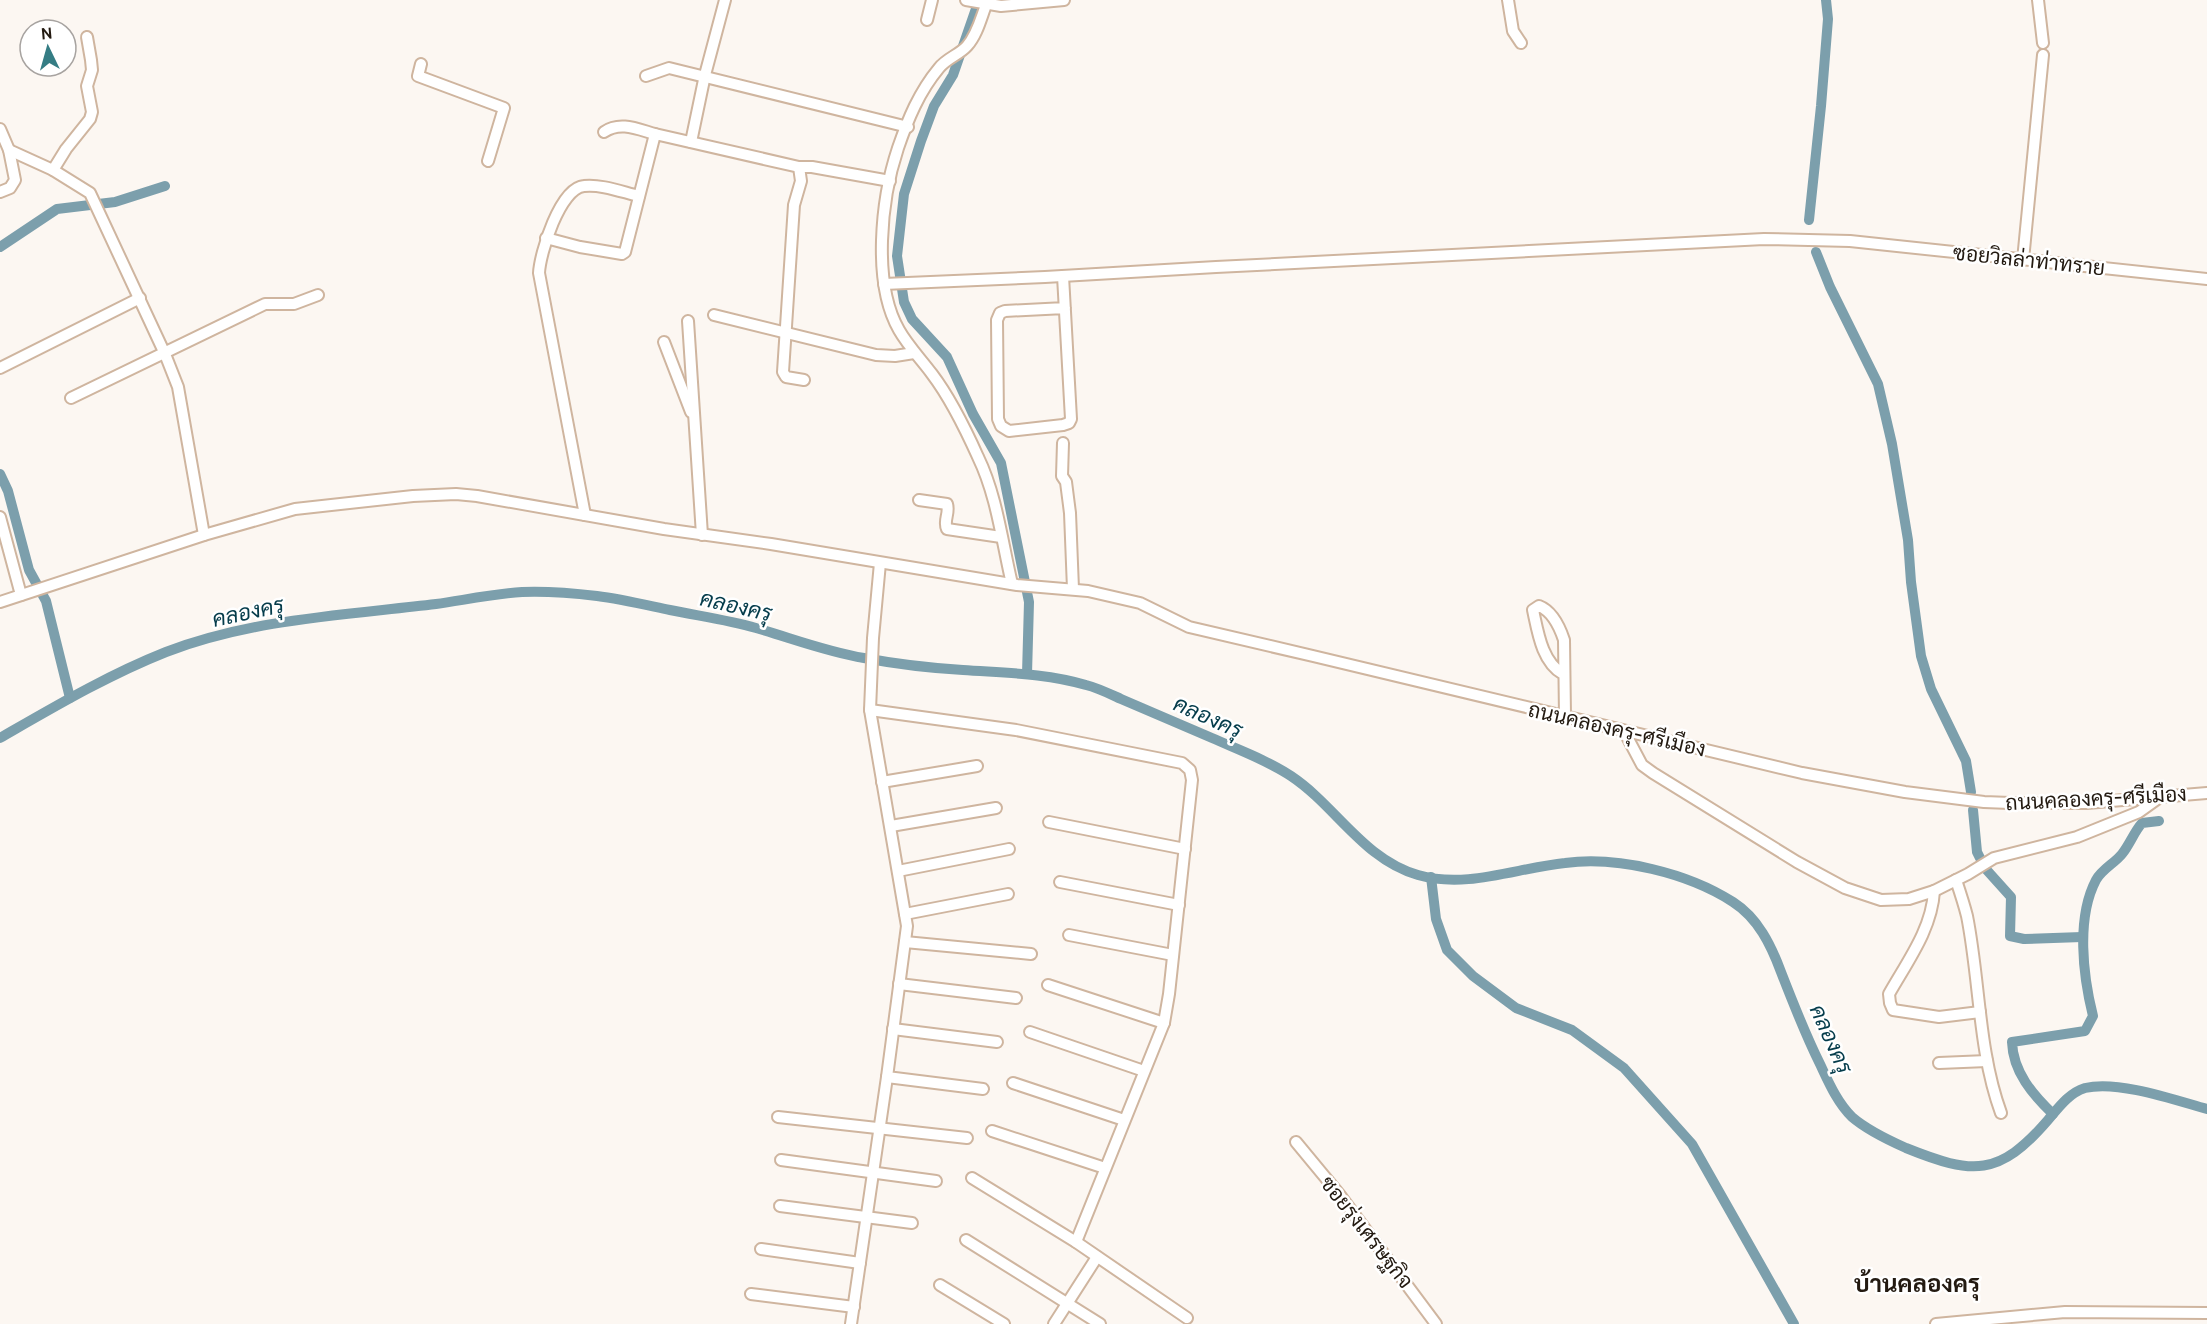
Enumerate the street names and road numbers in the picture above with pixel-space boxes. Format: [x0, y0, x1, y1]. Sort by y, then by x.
street label: ซอยวิลล่าท่าทราย [1952, 240, 2106, 280]
street label: ถนนคลองครุ-ศรีเมือง [1525, 695, 1708, 764]
street label: ถนนคลองครุ-ศรีเมือง [2005, 780, 2187, 817]
street label: ซอยรุ่งเศรษฐกิจ [1314, 1171, 1419, 1294]

